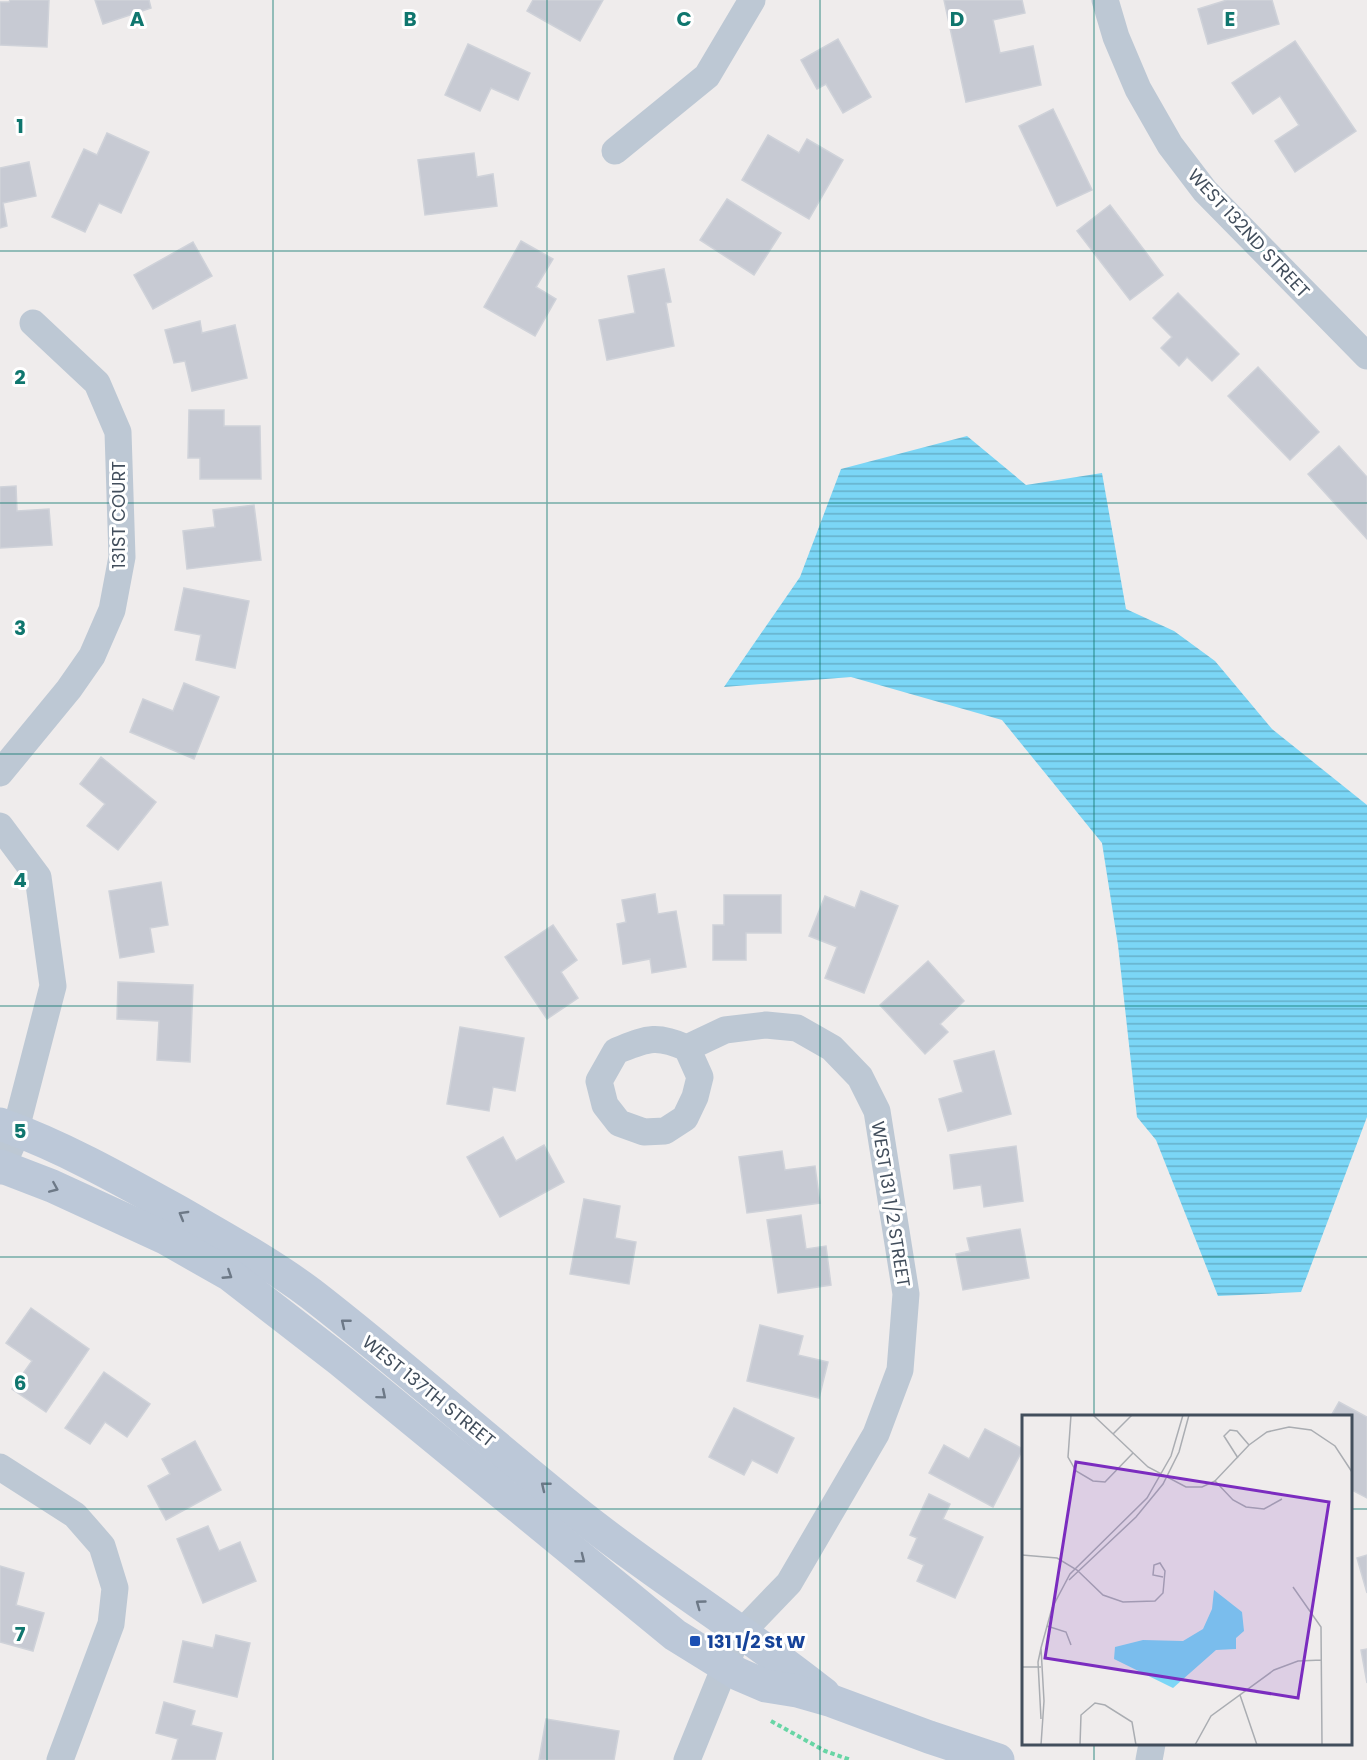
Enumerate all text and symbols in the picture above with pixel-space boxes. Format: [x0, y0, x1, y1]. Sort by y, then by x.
text: A [130, 5, 145, 33]
text: B [403, 5, 417, 33]
text: C [676, 5, 692, 33]
text: D [950, 5, 964, 33]
text: E [1225, 5, 1235, 33]
text: 1 [16, 112, 24, 140]
street label: WEST 132ND STREET [1182, 163, 1316, 303]
text: 2 [14, 363, 26, 391]
street label: 131ST COURT [106, 461, 131, 569]
text: 3 [14, 614, 26, 642]
text: 4 [13, 866, 27, 894]
text: 5 [14, 1117, 27, 1145]
street label: WEST 131 1/2 STREET [866, 1119, 917, 1289]
one-way arrow [48, 1180, 59, 1192]
one-way arrow [179, 1211, 189, 1222]
one-way arrow [221, 1268, 232, 1279]
one-way arrow [341, 1319, 352, 1330]
street label: WEST 137TH STREET [357, 1330, 501, 1453]
text: 6 [14, 1369, 26, 1397]
one-way arrow [375, 1388, 386, 1399]
inset map [1022, 1415, 1352, 1745]
one-way arrow [541, 1483, 552, 1494]
one-way arrow [575, 1551, 586, 1562]
one-way arrow [696, 1601, 707, 1612]
text: 7 [15, 1620, 26, 1648]
place label: 131 1/2 St W [707, 1629, 805, 1654]
marker: 131 1/2 St W [688, 1634, 702, 1648]

